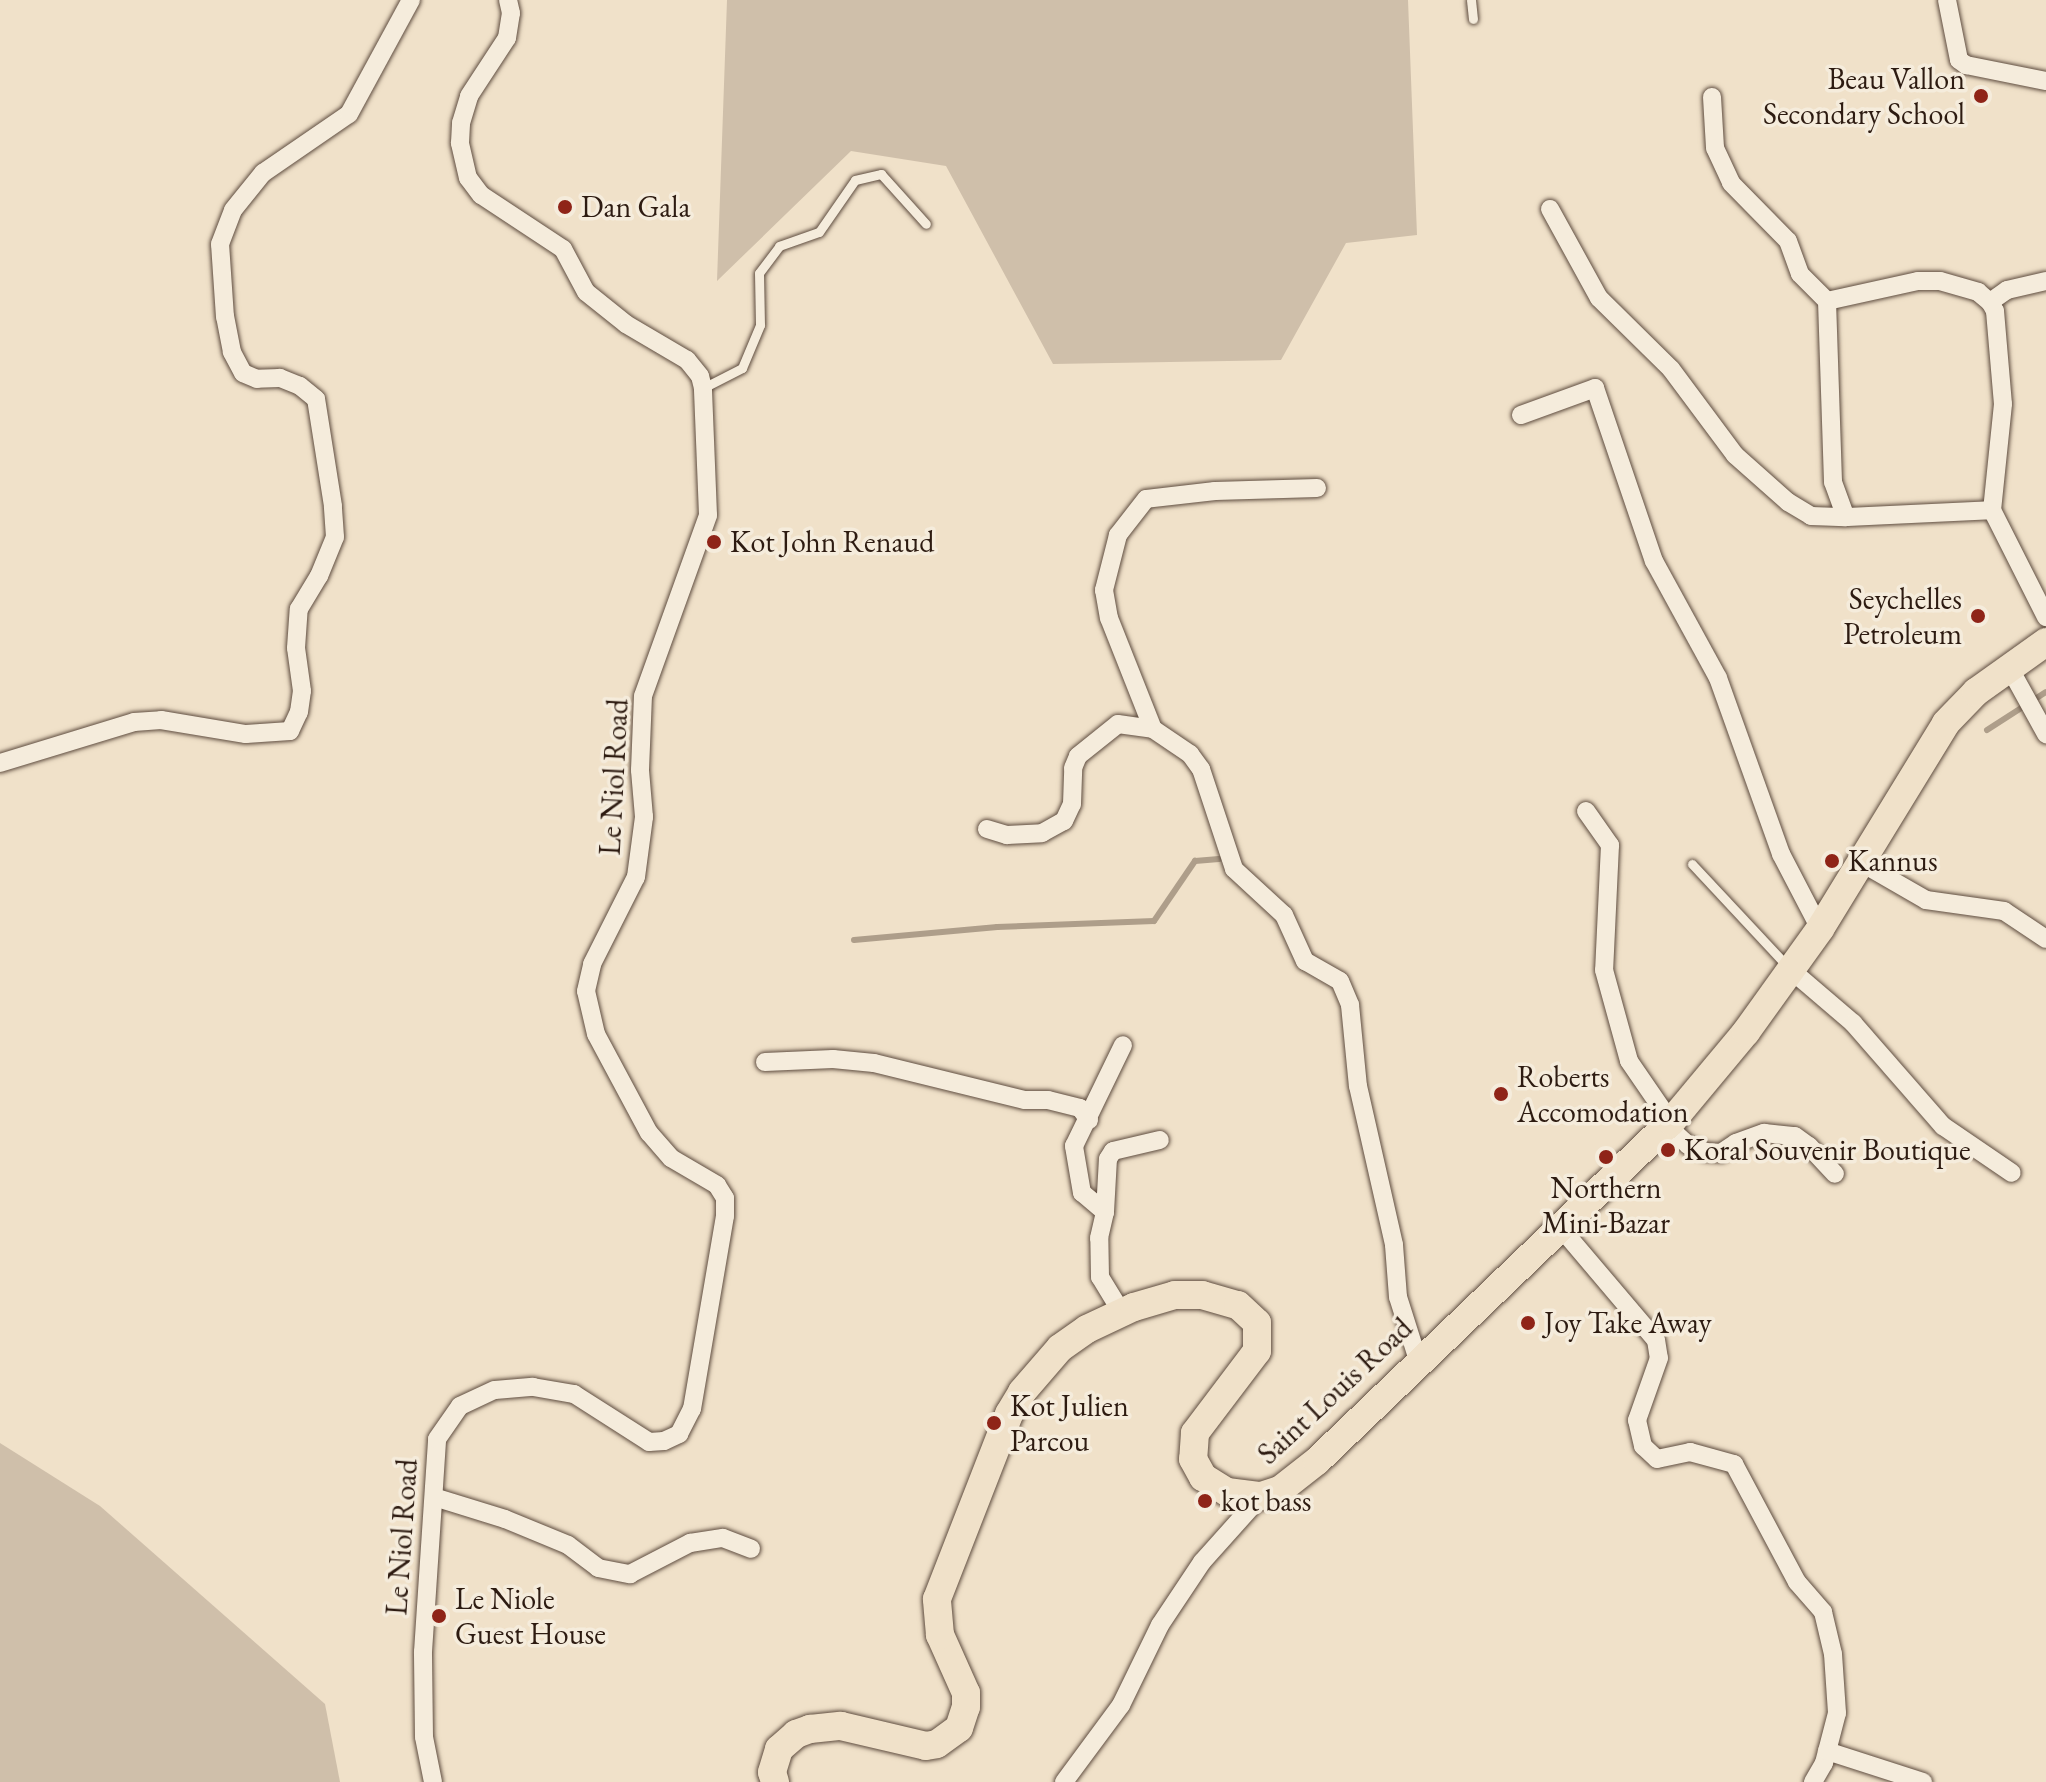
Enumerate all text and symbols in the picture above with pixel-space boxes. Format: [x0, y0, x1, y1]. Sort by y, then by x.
place label: Beau Vallon Secondary School [1763, 61, 1965, 132]
marker: Beau Vallon Secondary School [1972, 87, 1990, 105]
place label: Dan Gala [581, 189, 690, 225]
marker: Dan Gala [556, 198, 574, 216]
place label: Kot John Renaud [730, 524, 934, 560]
marker: Kot John Renaud [705, 533, 723, 551]
place label: Seychelles Petroleum [1843, 581, 1962, 652]
marker: Seychelles Petroleum [1969, 607, 1987, 625]
street label: Le Niol Road [592, 698, 636, 856]
place label: Kannus [1848, 843, 1938, 879]
marker: Kannus [1823, 852, 1841, 870]
place label: Roberts Accomodation [1517, 1059, 1689, 1130]
marker: Roberts Accomodation [1492, 1085, 1510, 1103]
place label: Koral Souvenir Boutique [1684, 1132, 1971, 1168]
marker: Koral Souvenir Boutique [1659, 1141, 1677, 1159]
marker: Northern Mini-Bazar [1597, 1148, 1615, 1166]
place label: Northern Mini-Bazar [1542, 1170, 1670, 1240]
place label: Joy Take Away [1544, 1305, 1712, 1341]
street label: Saint Louis Road [1250, 1310, 1420, 1472]
marker: Joy Take Away [1519, 1314, 1537, 1332]
place label: Kot Julien Parcou [1010, 1388, 1129, 1458]
marker: Kot Julien Parcou [985, 1414, 1003, 1432]
street label: Le Niol Road [379, 1458, 425, 1616]
place label: kot bass [1221, 1483, 1312, 1519]
marker: kot bass [1196, 1492, 1214, 1510]
place label: Le Niole Guest House [455, 1581, 606, 1652]
marker: Le Niole Guest House [430, 1607, 448, 1625]

